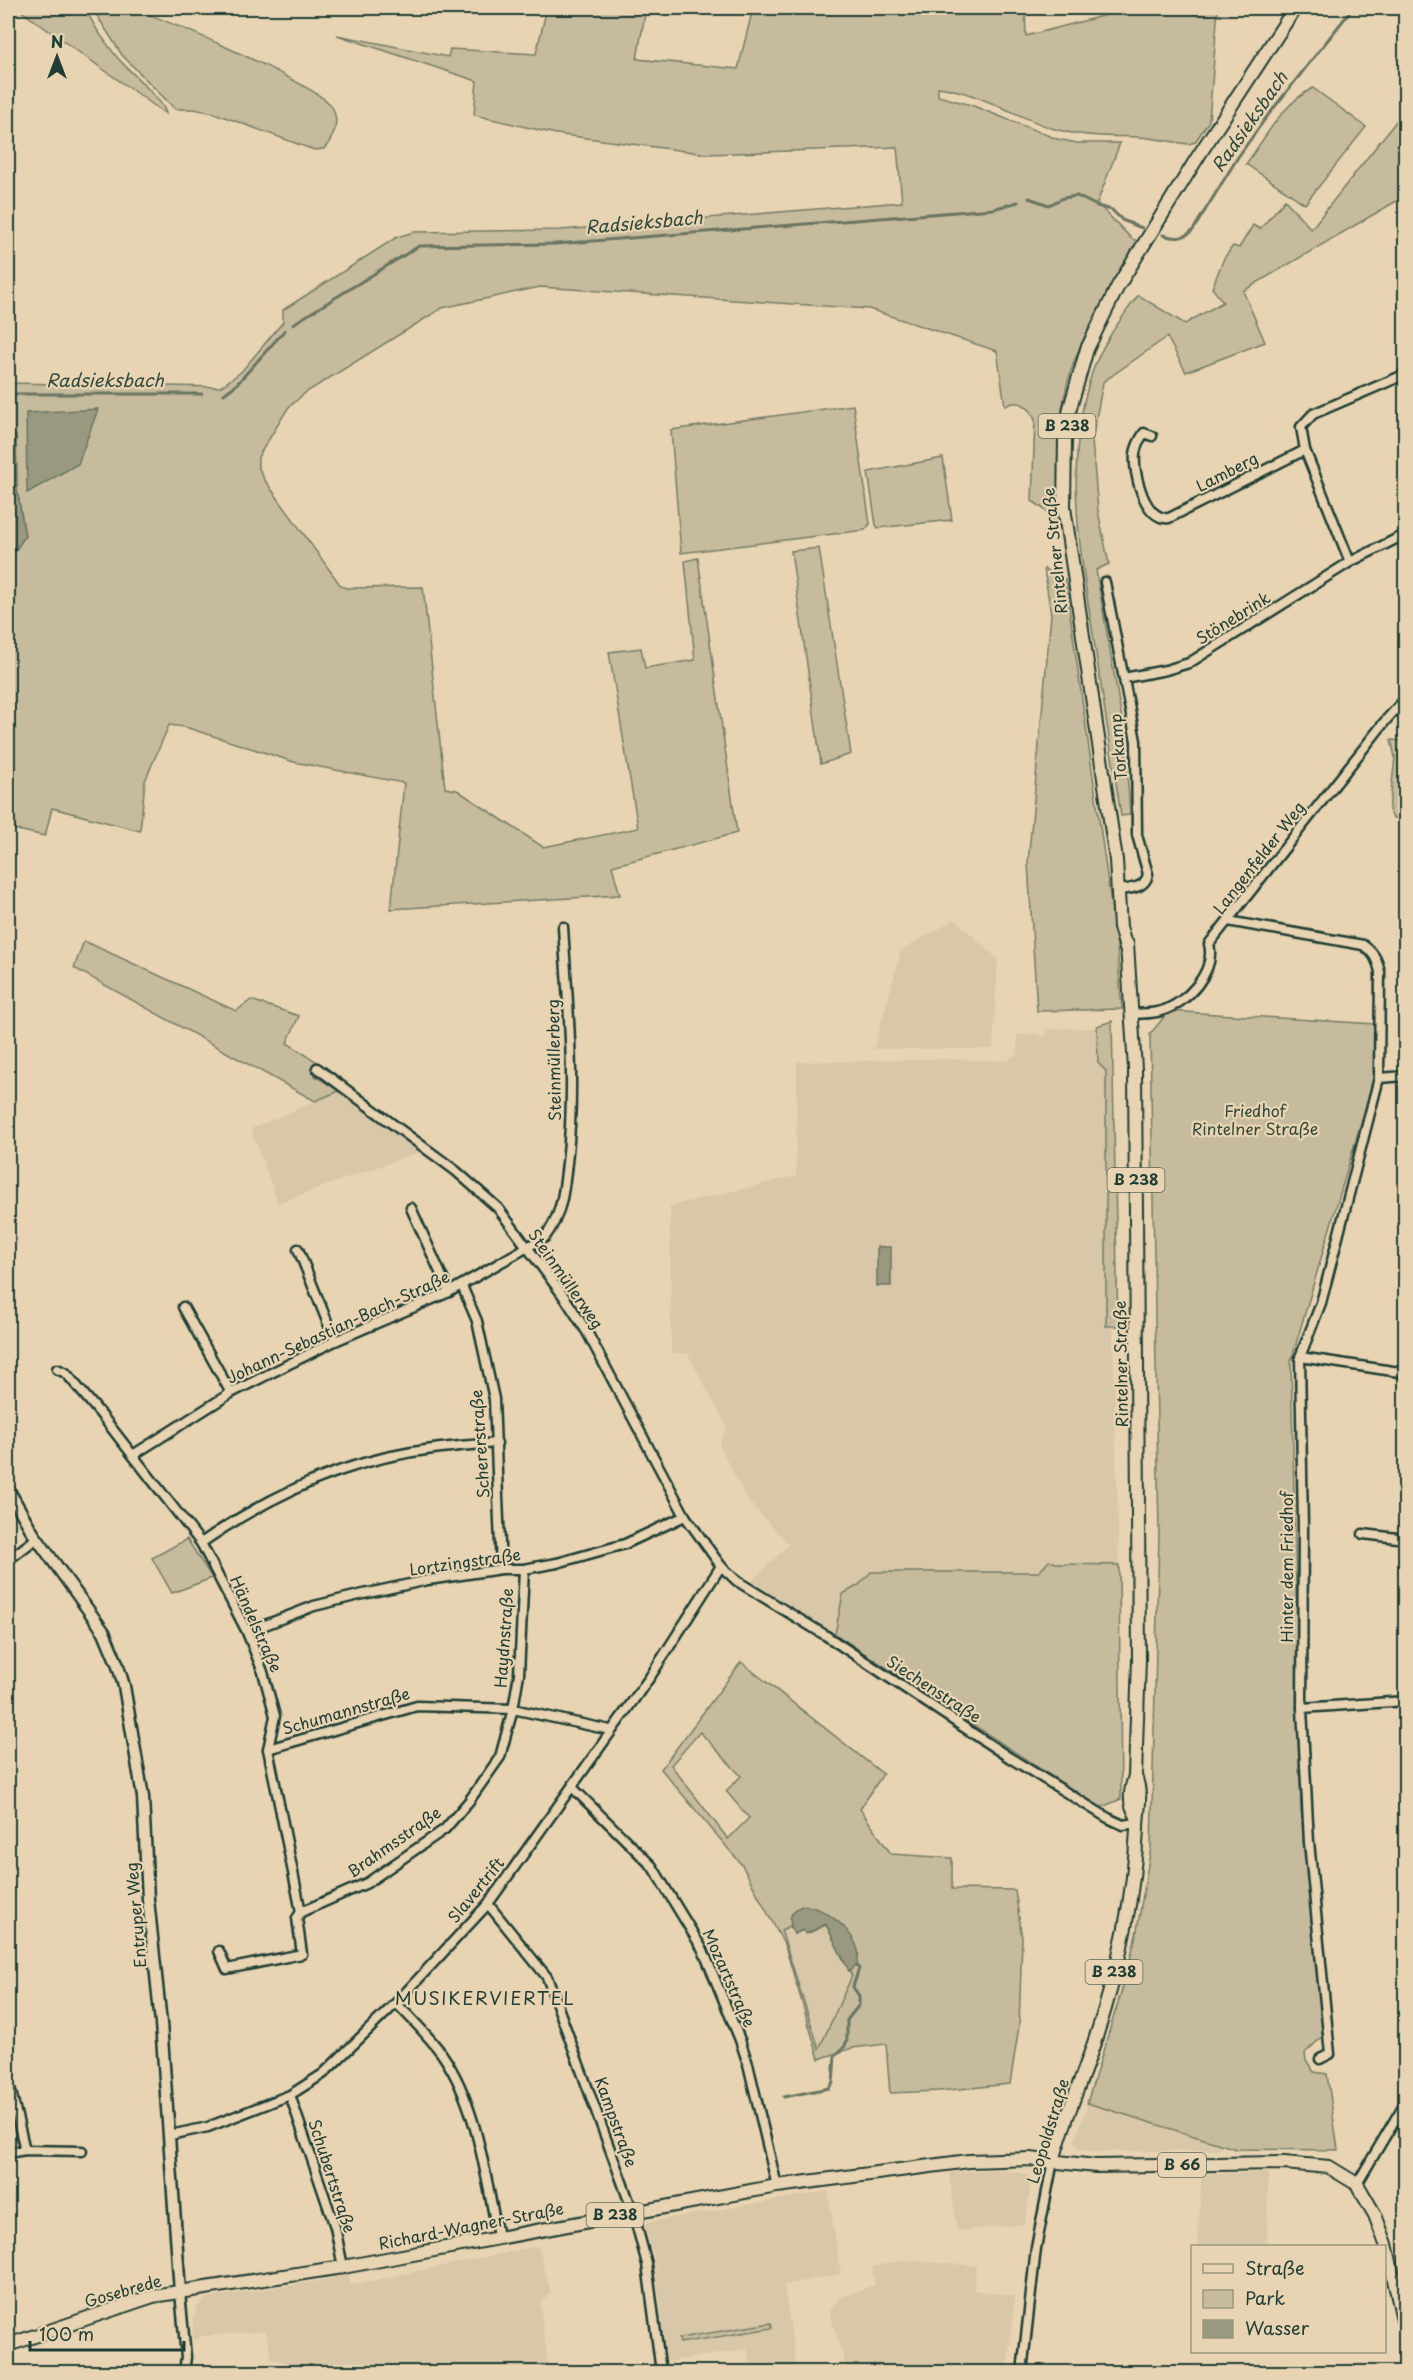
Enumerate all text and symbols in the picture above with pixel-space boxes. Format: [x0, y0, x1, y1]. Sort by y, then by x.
north arrow [27, 27, 87, 87]
text: N [51, 29, 63, 53]
water label: Radsieksbach [1204, 65, 1294, 177]
water label: Radsieksbach [584, 203, 704, 240]
water label: Radsieksbach [46, 366, 164, 393]
road number: B 238 [1038, 414, 1096, 438]
street label: Lamberg [1191, 445, 1262, 497]
street label: Rintelner Straße [1035, 487, 1073, 615]
street label: Stönebrink [1191, 585, 1275, 649]
street label: Torkamp [1102, 713, 1132, 781]
street label: Langenfelder Weg [1206, 796, 1310, 919]
street label: Steinmüllerberg [540, 999, 566, 1121]
park label: Friedhof Rintelner Straße [1192, 1098, 1318, 1140]
road number: B 238 [1108, 1168, 1164, 1192]
street label: Steinmüllerweg [523, 1223, 610, 1333]
street label: Johann-Sebastian-Bach-Straße [222, 1264, 453, 1388]
street label: Rintelner Straße [1107, 1301, 1133, 1428]
street label: Schererstraße [463, 1389, 495, 1499]
street label: Hinter dem Friedhof [1274, 1489, 1298, 1643]
street label: Lortzingstraße [408, 1541, 522, 1581]
street label: Händelstraße [225, 1571, 289, 1676]
street label: Haydnstraße [488, 1587, 518, 1689]
street label: Siechenstraße [883, 1649, 987, 1728]
street label: Schumannstraße [279, 1680, 412, 1740]
street label: Brahmsstraße [342, 1800, 445, 1882]
street label: Slavertrift [441, 1851, 509, 1927]
street label: Entruper Weg [118, 1861, 152, 1969]
street label: Mozartstraße [697, 1924, 762, 2031]
road number: B 238 [1086, 1960, 1142, 1984]
district label: MUSIKERVIERTEL [395, 1984, 575, 2011]
street label: Kampstraße [590, 2073, 644, 2170]
street label: Leopoldstraße [1020, 2075, 1074, 2186]
street label: Schubertstraße [303, 2116, 363, 2236]
road number: B 66 [1158, 2153, 1206, 2177]
street label: Richard-Wagner-Straße [376, 2195, 566, 2255]
road number: B 238 [586, 2203, 644, 2227]
legend [1191, 2245, 1386, 2353]
text: Straße [1245, 2254, 1305, 2281]
street label: Gosebrede [81, 2268, 164, 2312]
text: Park [1245, 2284, 1285, 2311]
scale bar [30, 2314, 184, 2352]
text: Wasser [1245, 2314, 1310, 2341]
text: 100 m [39, 2320, 94, 2347]

